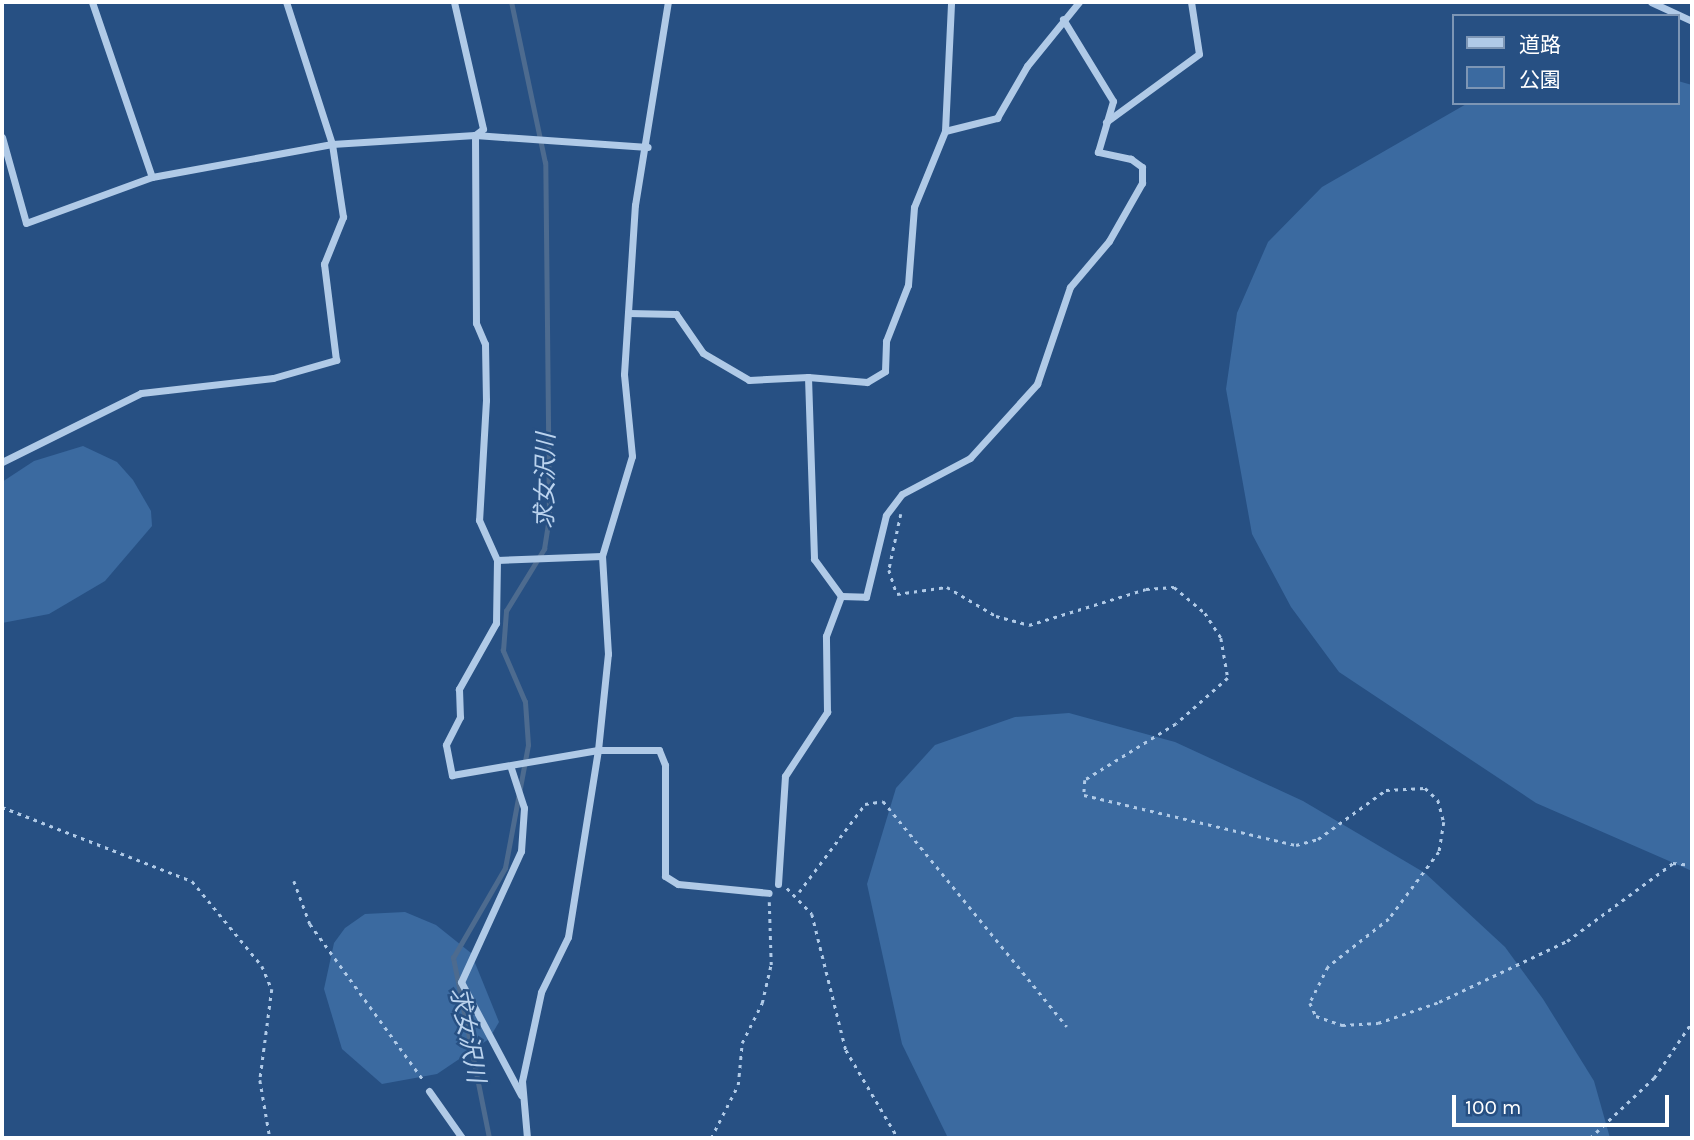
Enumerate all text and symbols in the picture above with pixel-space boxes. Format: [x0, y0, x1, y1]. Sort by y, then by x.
legend [1452, 14, 1680, 105]
text: 道路 [1519, 33, 1561, 57]
text: 公園 [1519, 68, 1561, 92]
water label: 求女沢川 [531, 433, 561, 529]
water label: 求女沢川 [444, 985, 490, 1085]
scale bar [1456, 1080, 1673, 1124]
text: 100 m [1465, 1095, 1522, 1119]

